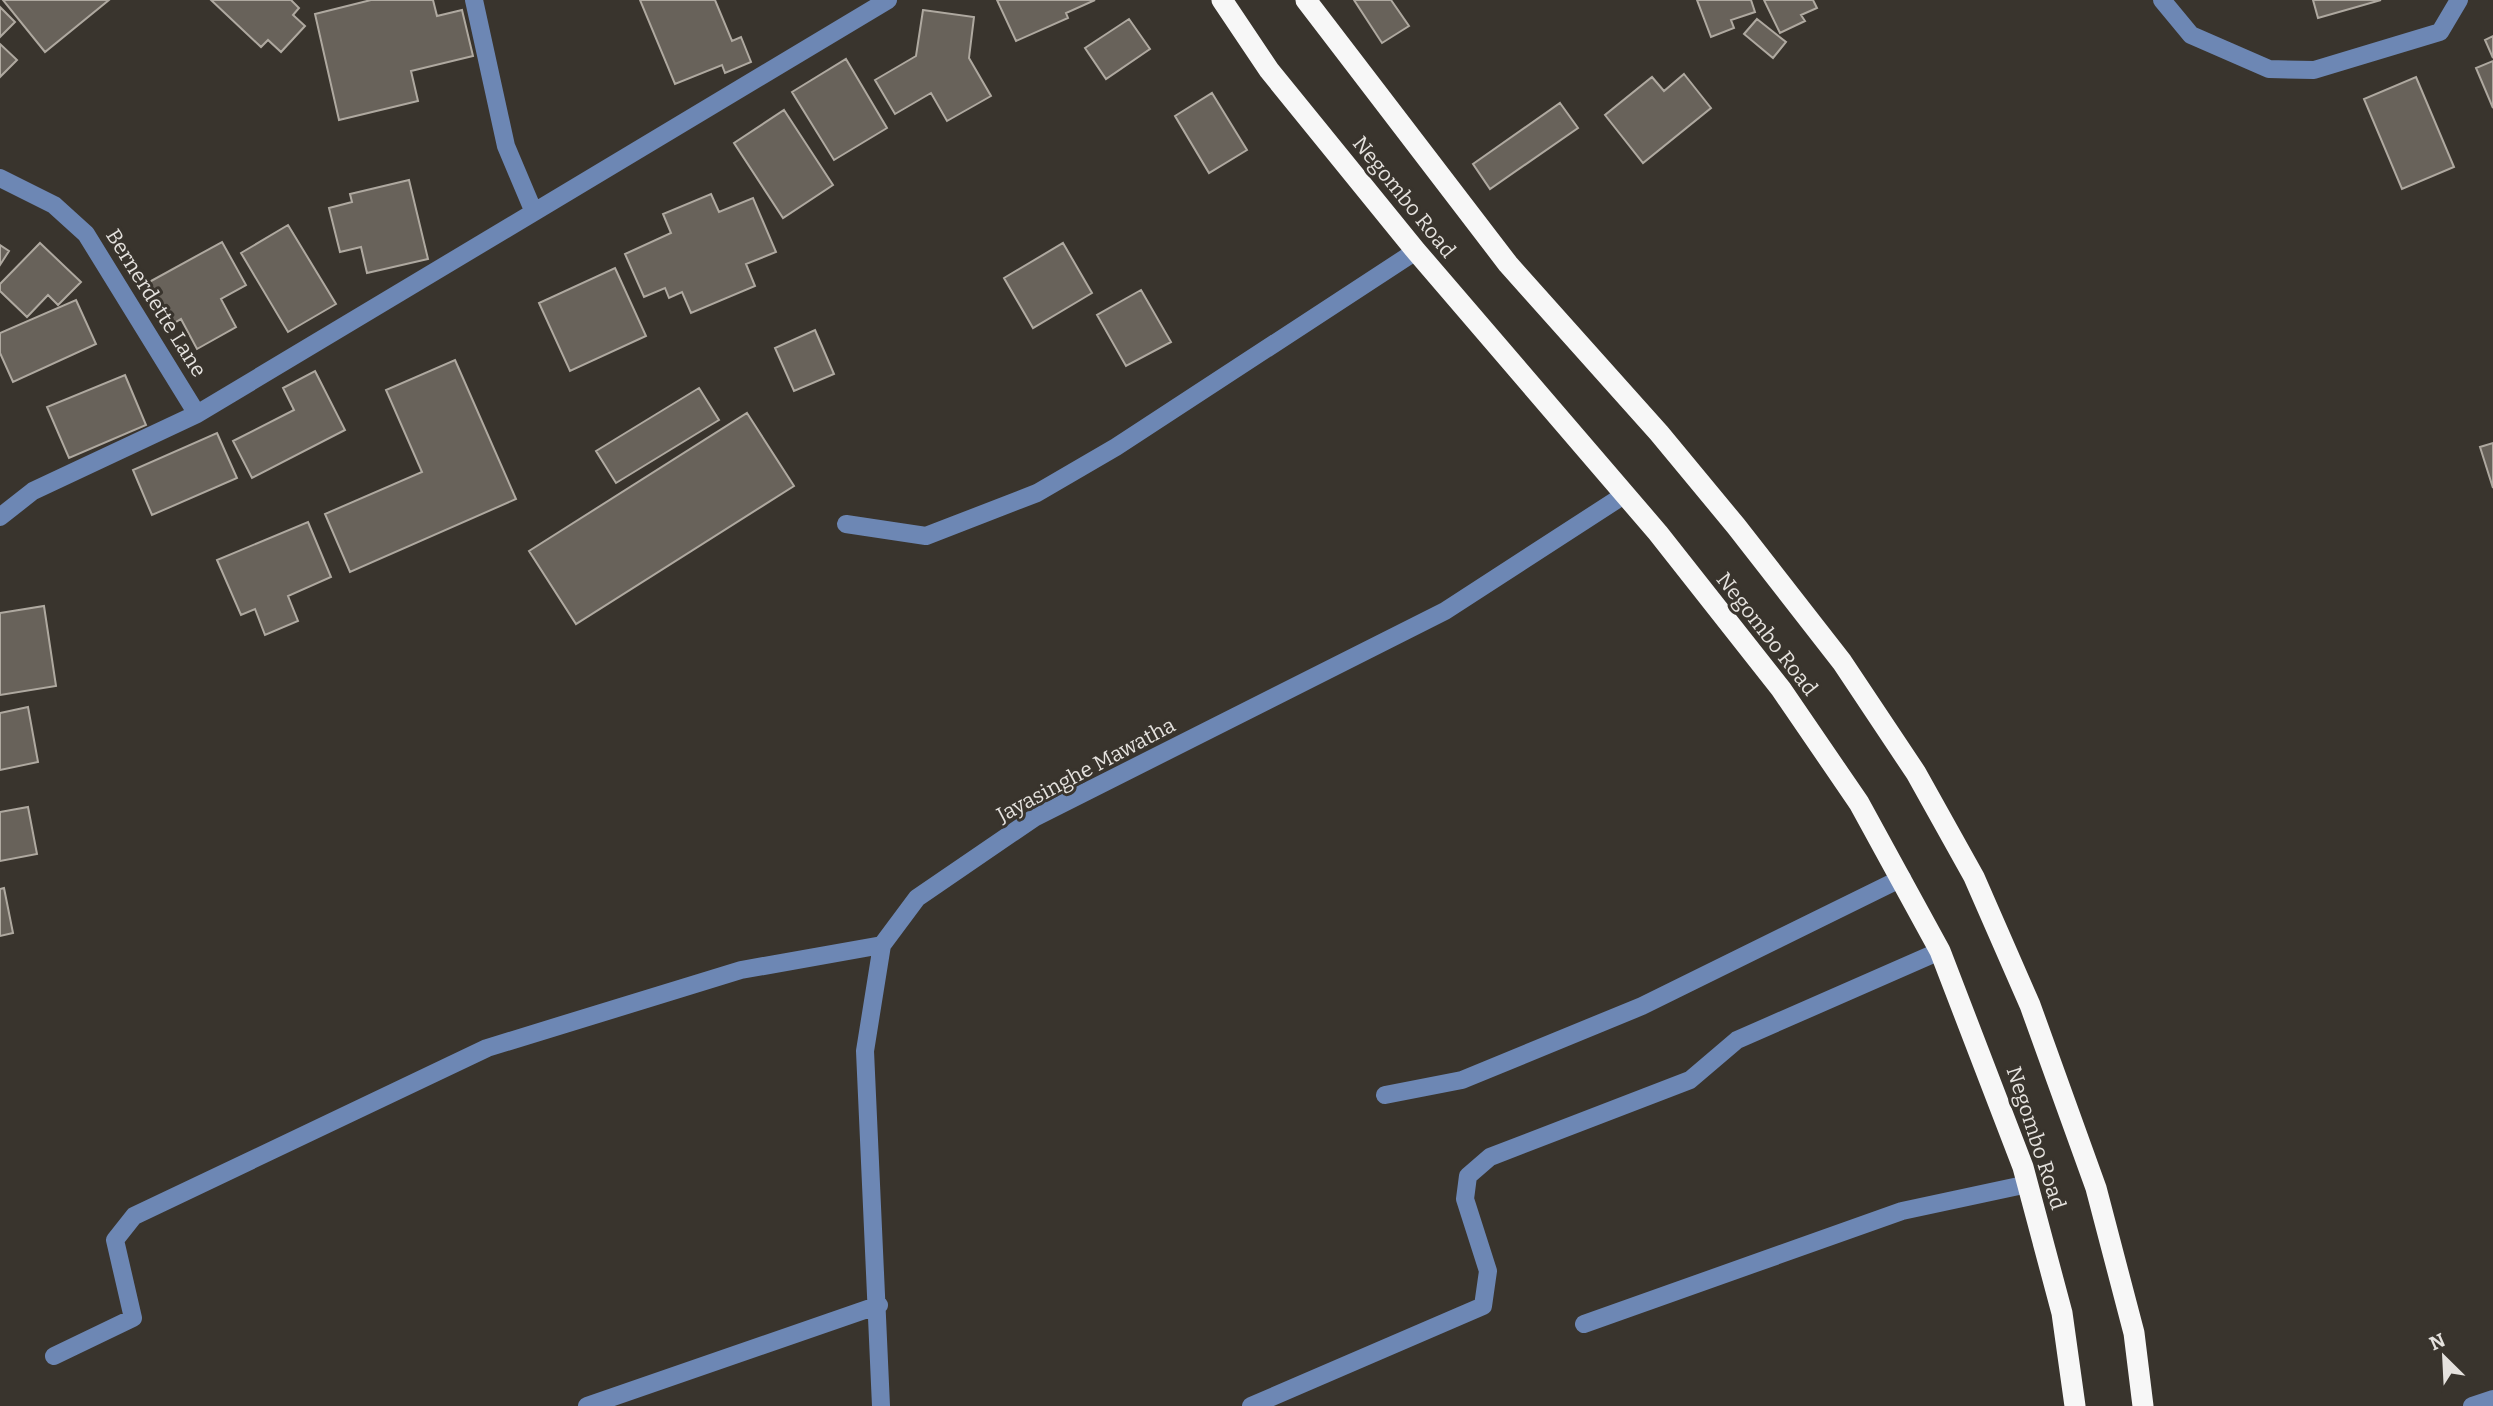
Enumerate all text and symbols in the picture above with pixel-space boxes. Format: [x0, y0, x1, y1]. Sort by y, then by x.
street label: Negombo Road [1347, 131, 1461, 263]
street label: Bernerdette Lane [100, 224, 212, 382]
street label: Negombo Road [1711, 567, 1823, 701]
street label: Jayasinghe Mawatha [991, 712, 1180, 829]
street label: Negombo Road [2001, 1063, 2071, 1213]
north arrow [2409, 1322, 2479, 1392]
text: N [2426, 1328, 2449, 1355]

